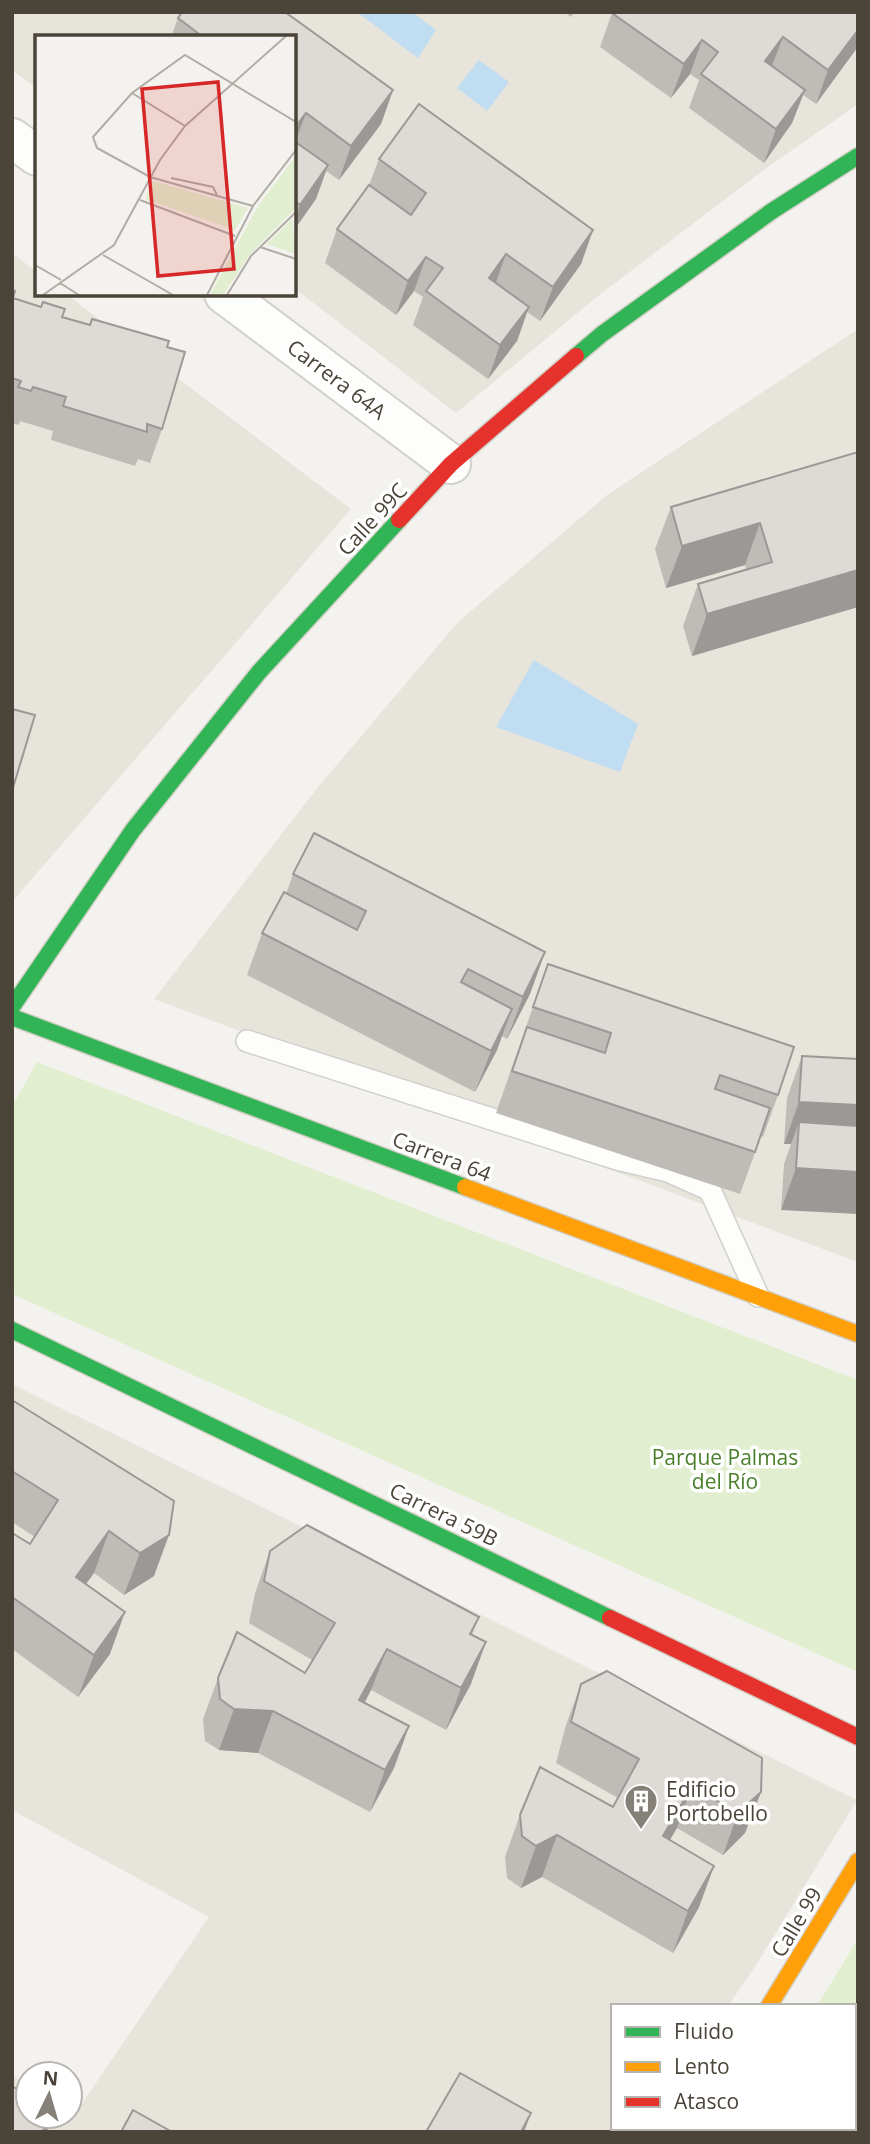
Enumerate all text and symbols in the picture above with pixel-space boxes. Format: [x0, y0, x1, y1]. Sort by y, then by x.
inset map [35, 35, 296, 296]
street label: Carrera 64A [282, 333, 393, 426]
street label: Calle 99C [331, 477, 413, 561]
street label: Carrera 64 [389, 1124, 495, 1188]
park label: Parque Palmas del Río [652, 1443, 798, 1495]
street label: Carrera 59B [385, 1476, 503, 1552]
place label: Edificio Portobello [666, 1775, 768, 1827]
building icon: Edificio Portobello [622, 1782, 660, 1831]
street label: Calle 99 [764, 1882, 828, 1962]
legend [611, 2004, 856, 2130]
text: Fluido [674, 2017, 734, 2045]
text: Lento [674, 2052, 730, 2080]
north arrow [14, 2060, 84, 2130]
text: N [42, 2064, 59, 2092]
text: Atasco [674, 2087, 739, 2115]

